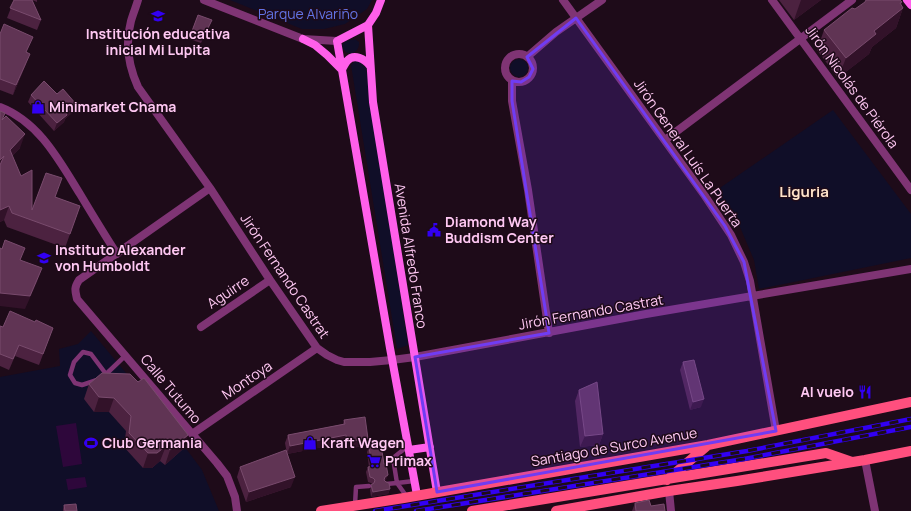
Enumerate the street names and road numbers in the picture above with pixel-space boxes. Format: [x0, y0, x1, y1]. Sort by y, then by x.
street label: Jirón Nicolás de Piérola [801, 22, 903, 152]
street label: Jirón General Luís La Puerta [630, 75, 747, 231]
street label: Avenida Alfredo Franco [391, 182, 432, 330]
street label: Jirón Fernando Castrat [236, 210, 335, 342]
street label: Aguirre [203, 271, 252, 313]
street label: Jirón Fernando Castrat [517, 289, 665, 334]
street label: Calle Tutumo [137, 350, 206, 427]
street label: Montoya [218, 356, 275, 403]
street label: Santiago de Surco Avenue [529, 423, 699, 470]

